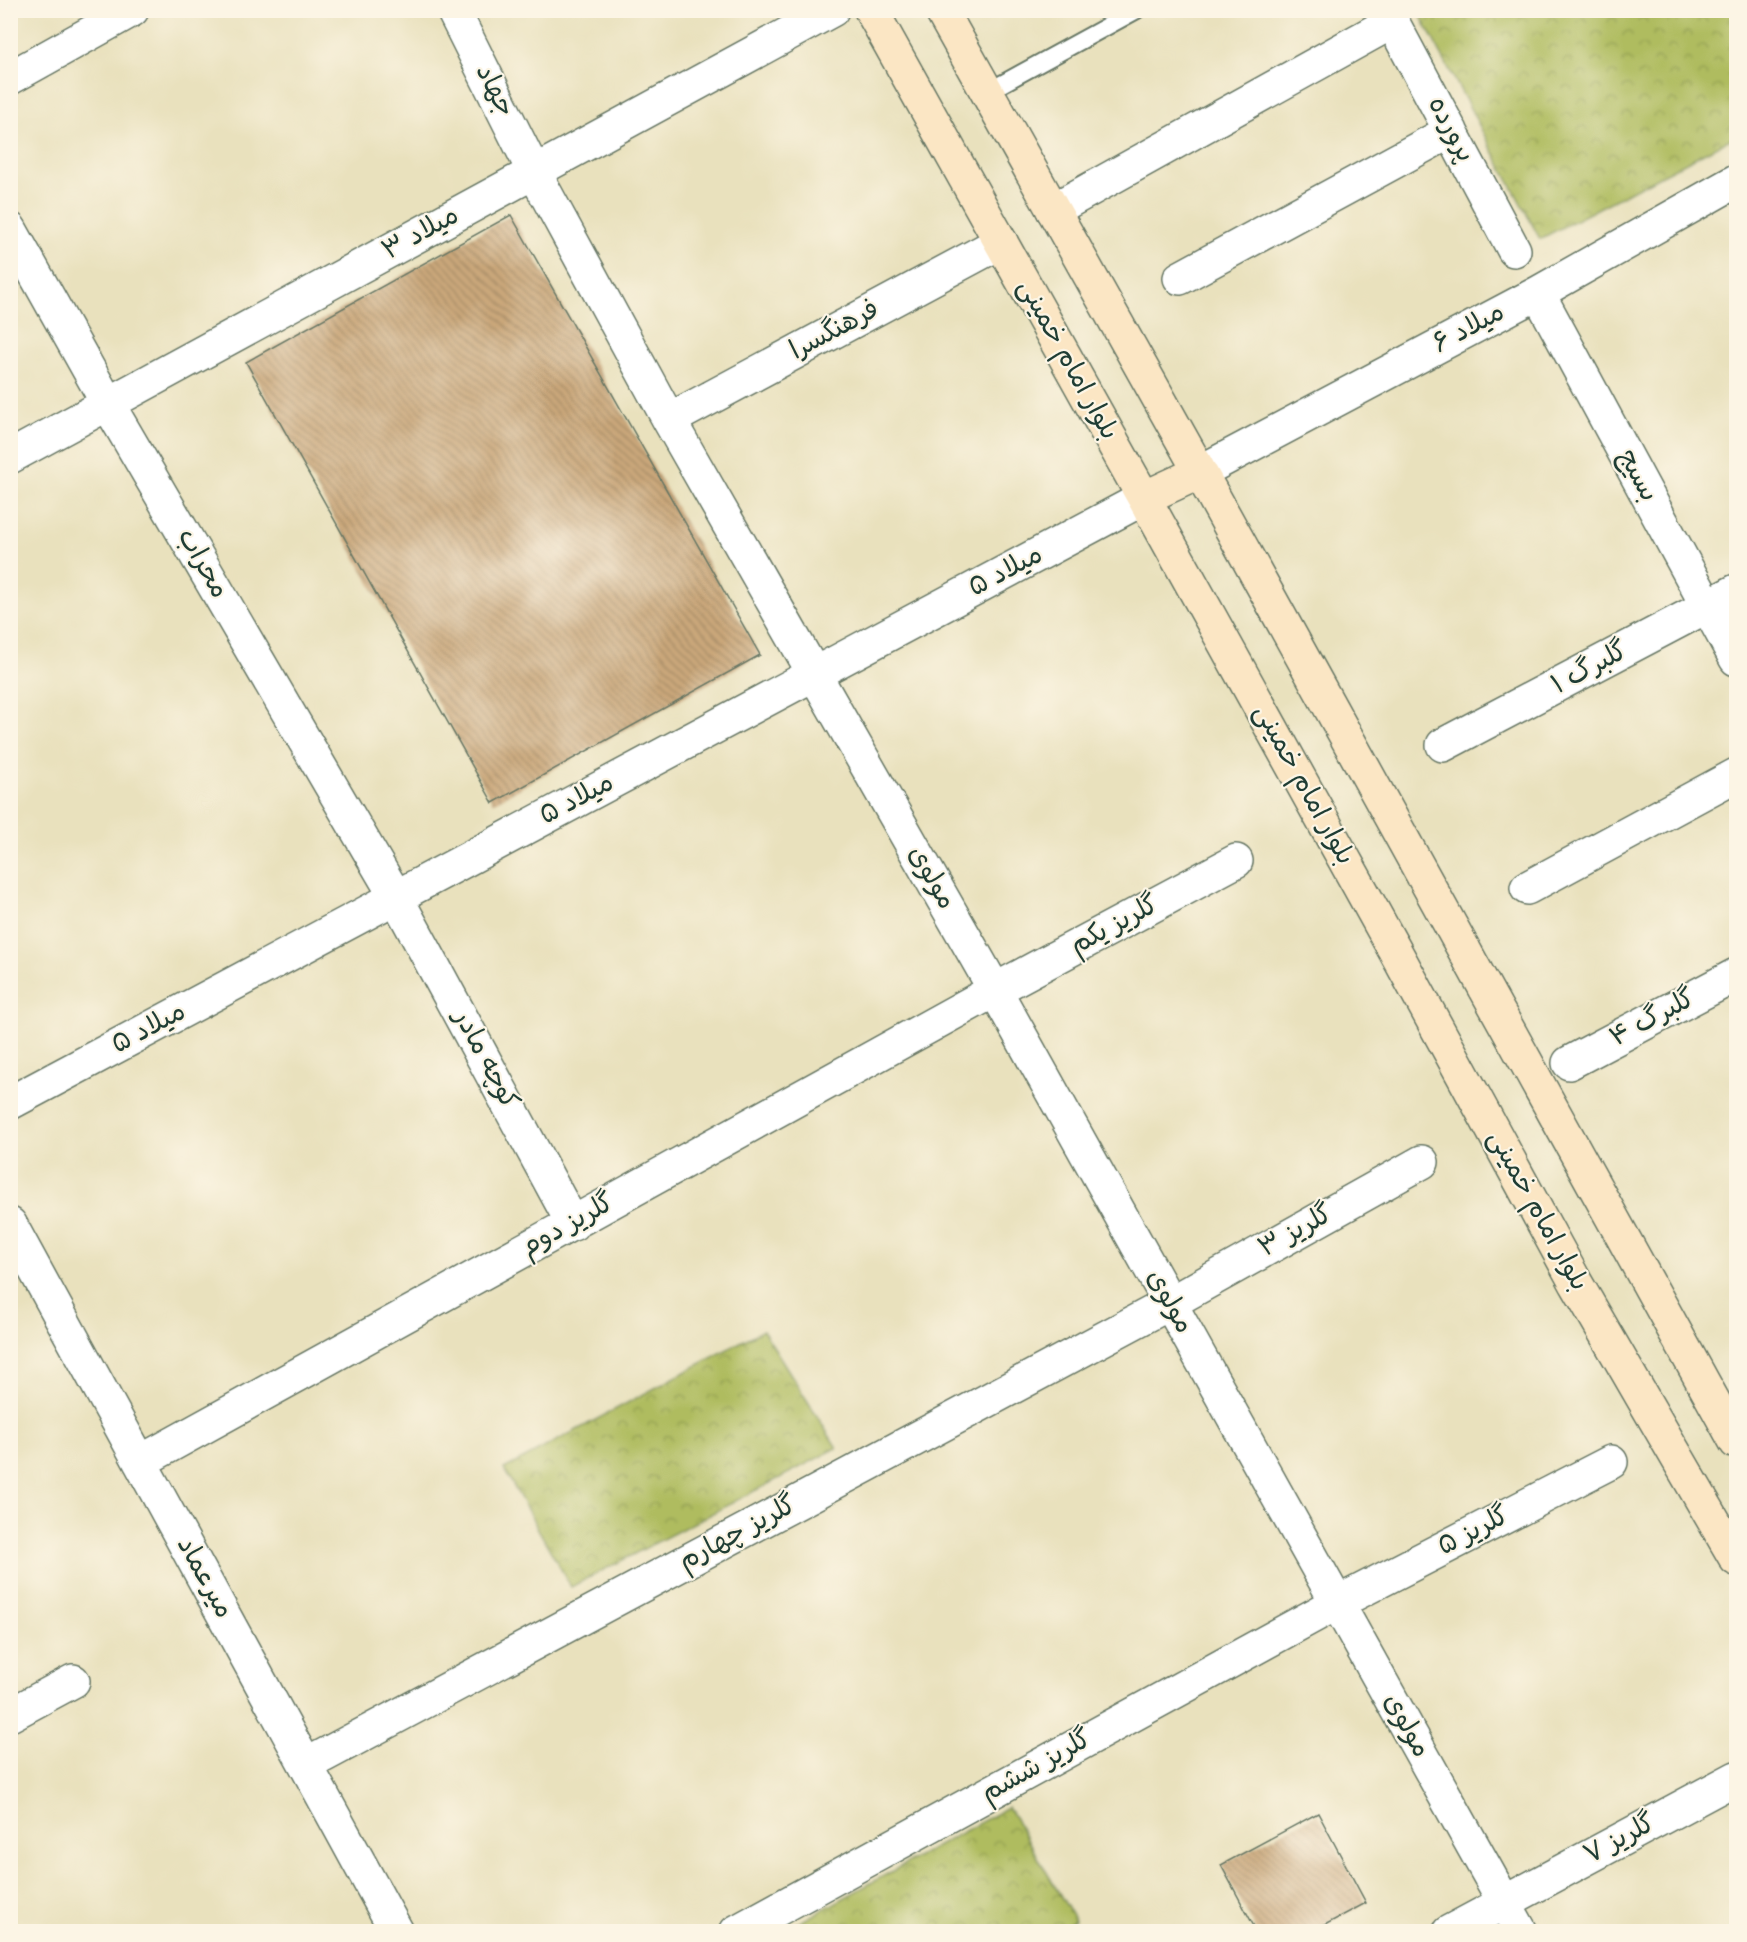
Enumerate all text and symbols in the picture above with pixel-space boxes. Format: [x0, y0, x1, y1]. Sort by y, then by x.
street label: جهاد [464, 58, 524, 124]
street label: پرورده [1416, 90, 1484, 170]
street label: میلاد ۳ [375, 197, 467, 271]
street label: بلوار امام خمینی [1007, 272, 1127, 448]
street label: فرهنگسرا [783, 291, 887, 371]
street label: میلاد ۶ [1426, 294, 1512, 364]
street label: بسیج [1607, 443, 1667, 509]
street label: محراب [166, 522, 238, 606]
street label: میلاد ۵ [962, 536, 1050, 608]
street label: گلبرگ ۱ [1545, 633, 1635, 705]
street label: بلوار امام خمینی [1243, 697, 1363, 873]
street label: میلاد ۵ [533, 764, 621, 836]
street label: مولوی [897, 839, 965, 917]
street label: گلریز یکم [1064, 886, 1166, 966]
street label: گلبرگ ۴ [1603, 980, 1703, 1058]
street label: میلاد ۵ [105, 993, 193, 1065]
street label: کوچه مادر [441, 1001, 528, 1117]
street label: بلوار امام خمینی [1477, 1123, 1597, 1299]
street label: گلریز دوم [514, 1184, 622, 1268]
street label: گلریز ۳ [1252, 1196, 1340, 1268]
street label: مولوی [1135, 1263, 1203, 1341]
street label: گلریز چهارم [672, 1487, 804, 1581]
street label: گلریز ۵ [1431, 1497, 1517, 1567]
street label: میرعماد [166, 1530, 242, 1626]
street label: مولوی [1372, 1687, 1440, 1765]
street label: گلریز ششم [974, 1721, 1100, 1813]
street label: گلریز ۷ [1577, 1805, 1663, 1875]

